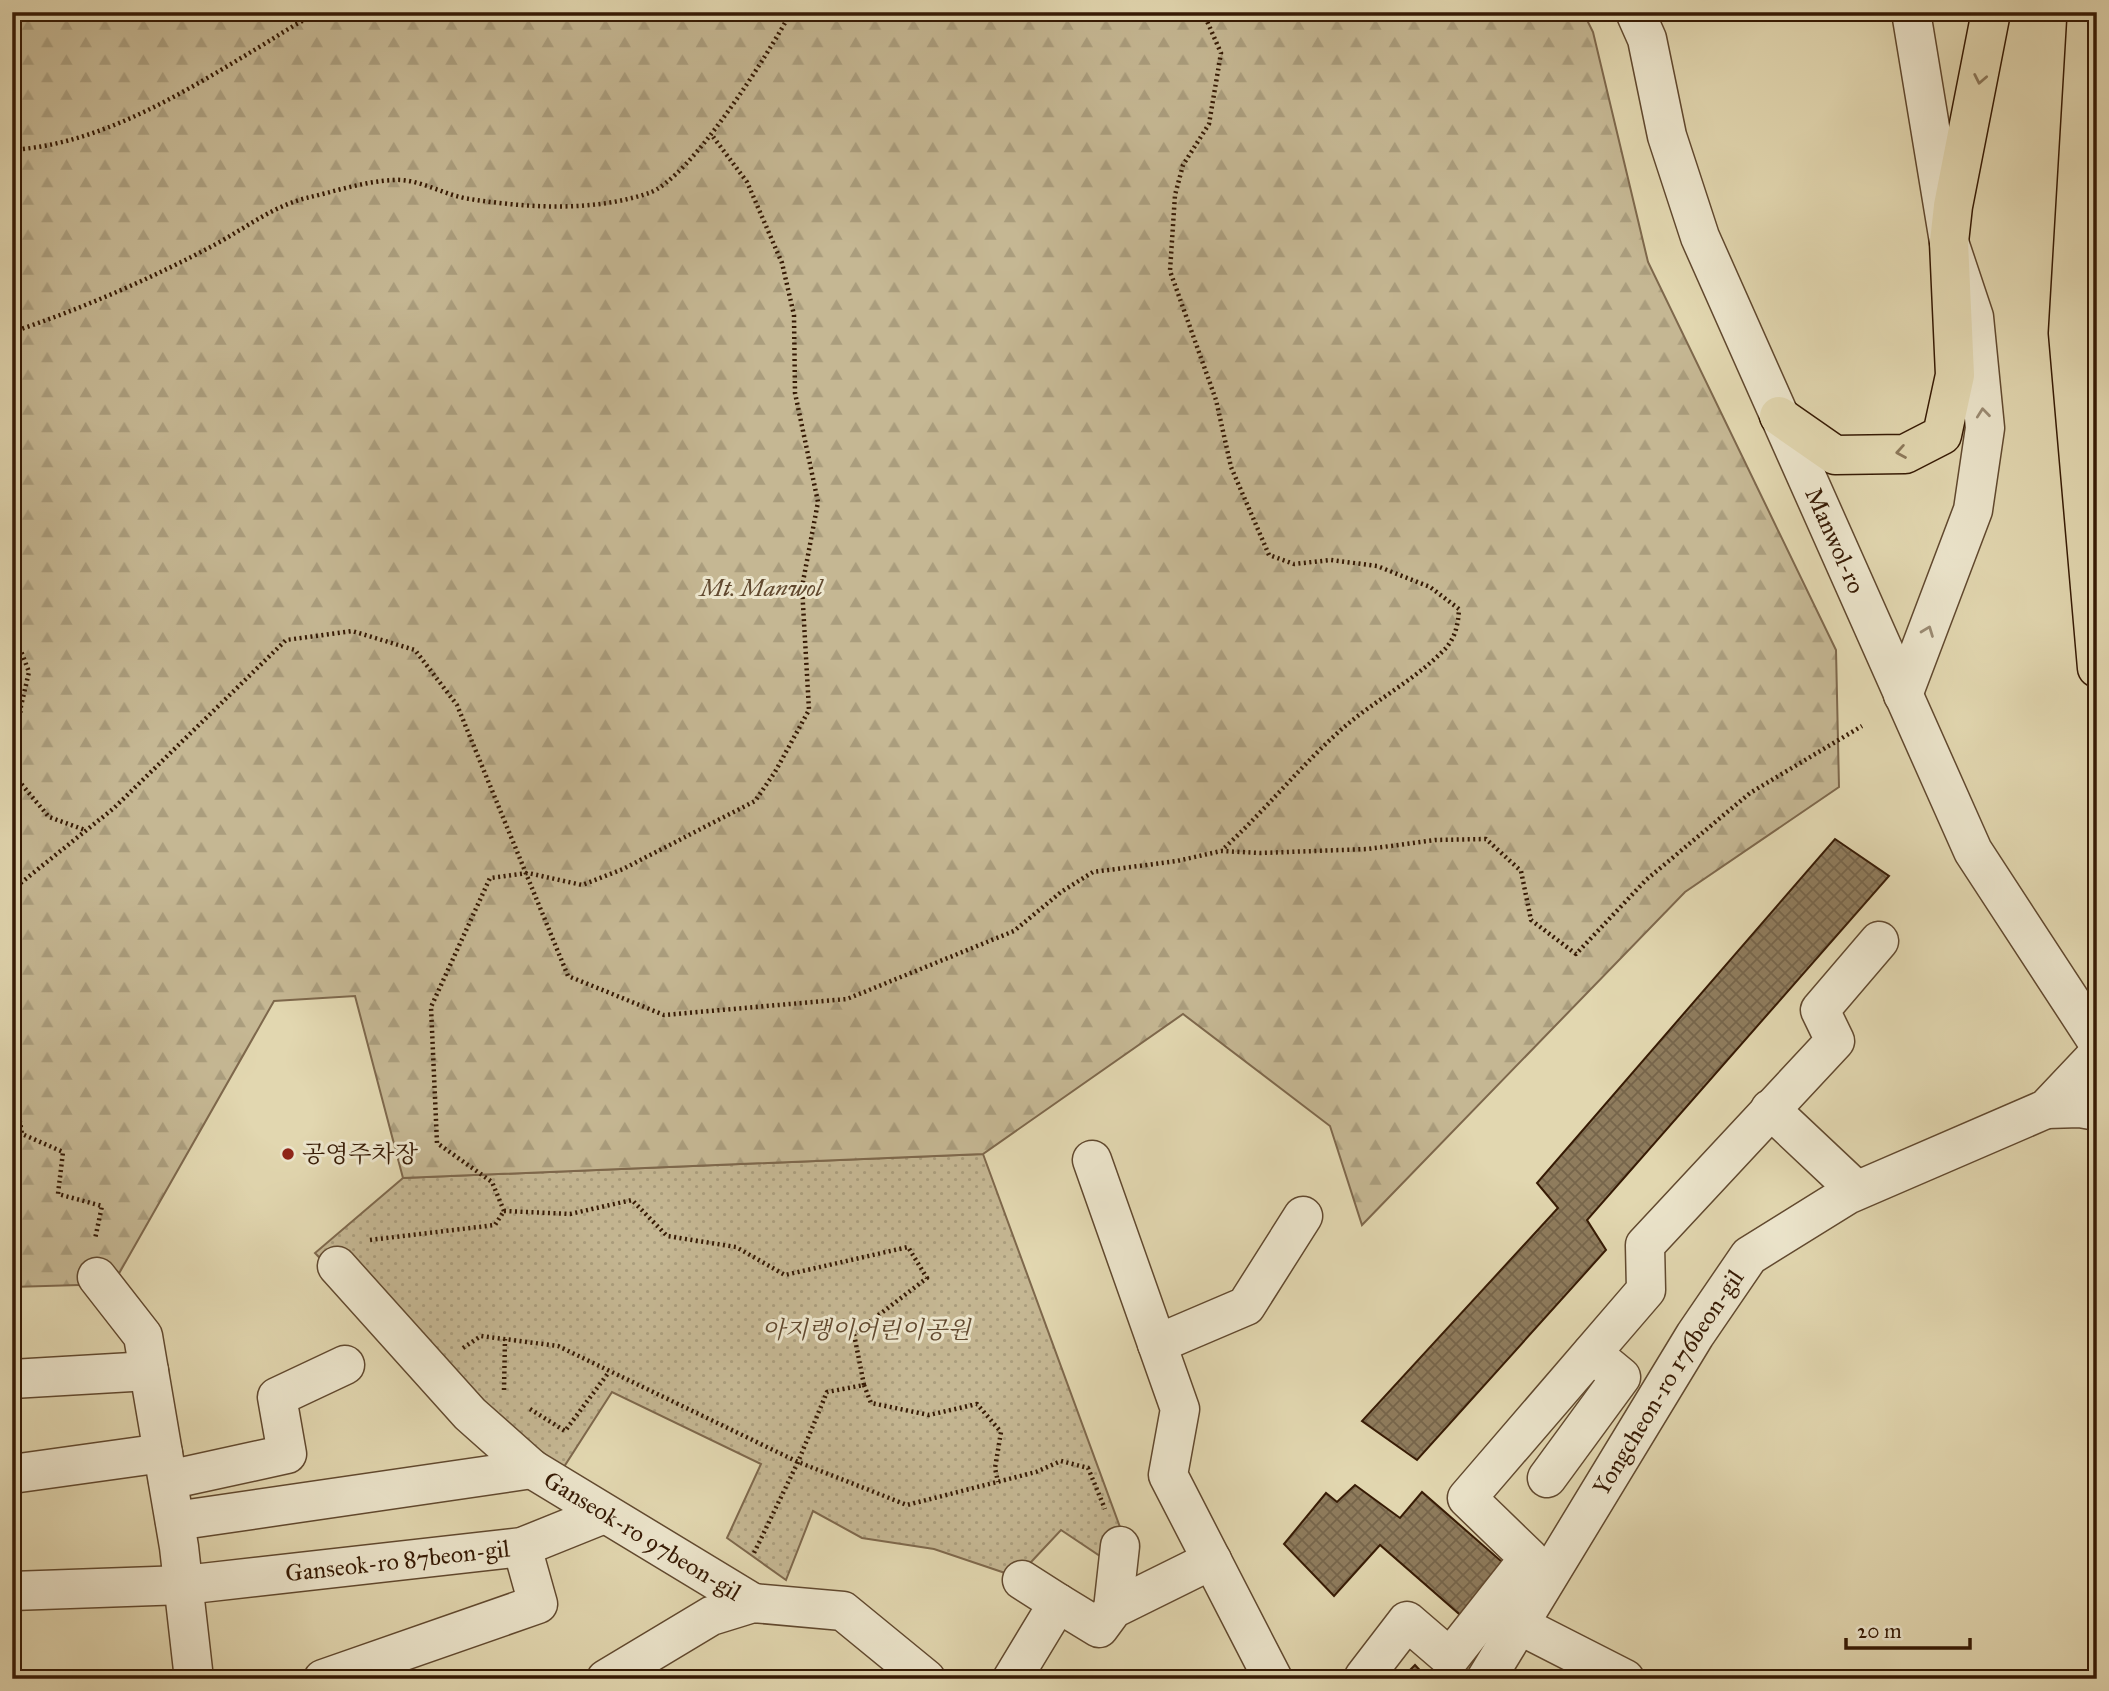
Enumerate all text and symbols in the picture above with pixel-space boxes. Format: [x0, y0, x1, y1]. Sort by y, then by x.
one-way arrow [1973, 73, 1988, 85]
one-way arrow [1976, 407, 1991, 418]
one-way arrow [1895, 444, 1906, 459]
street label: Manwol-ro [1798, 483, 1872, 598]
park label: Mt. Manwol [698, 573, 825, 603]
one-way arrow [1920, 626, 1934, 638]
place label: 공영주차장 [302, 1139, 419, 1169]
marker: 공영주차장 [280, 1146, 296, 1162]
street label: Yongcheon-ro 176beon-gil [1586, 1264, 1750, 1501]
park label: 아지랭이어린이공원 [762, 1315, 972, 1345]
street label: Ganseok-ro 97beon-gil [538, 1465, 747, 1608]
street label: Ganseok-ro 87beon-gil [284, 1533, 512, 1588]
scale bar [1846, 1607, 1971, 1651]
text: 20 m [1857, 1618, 1902, 1644]

